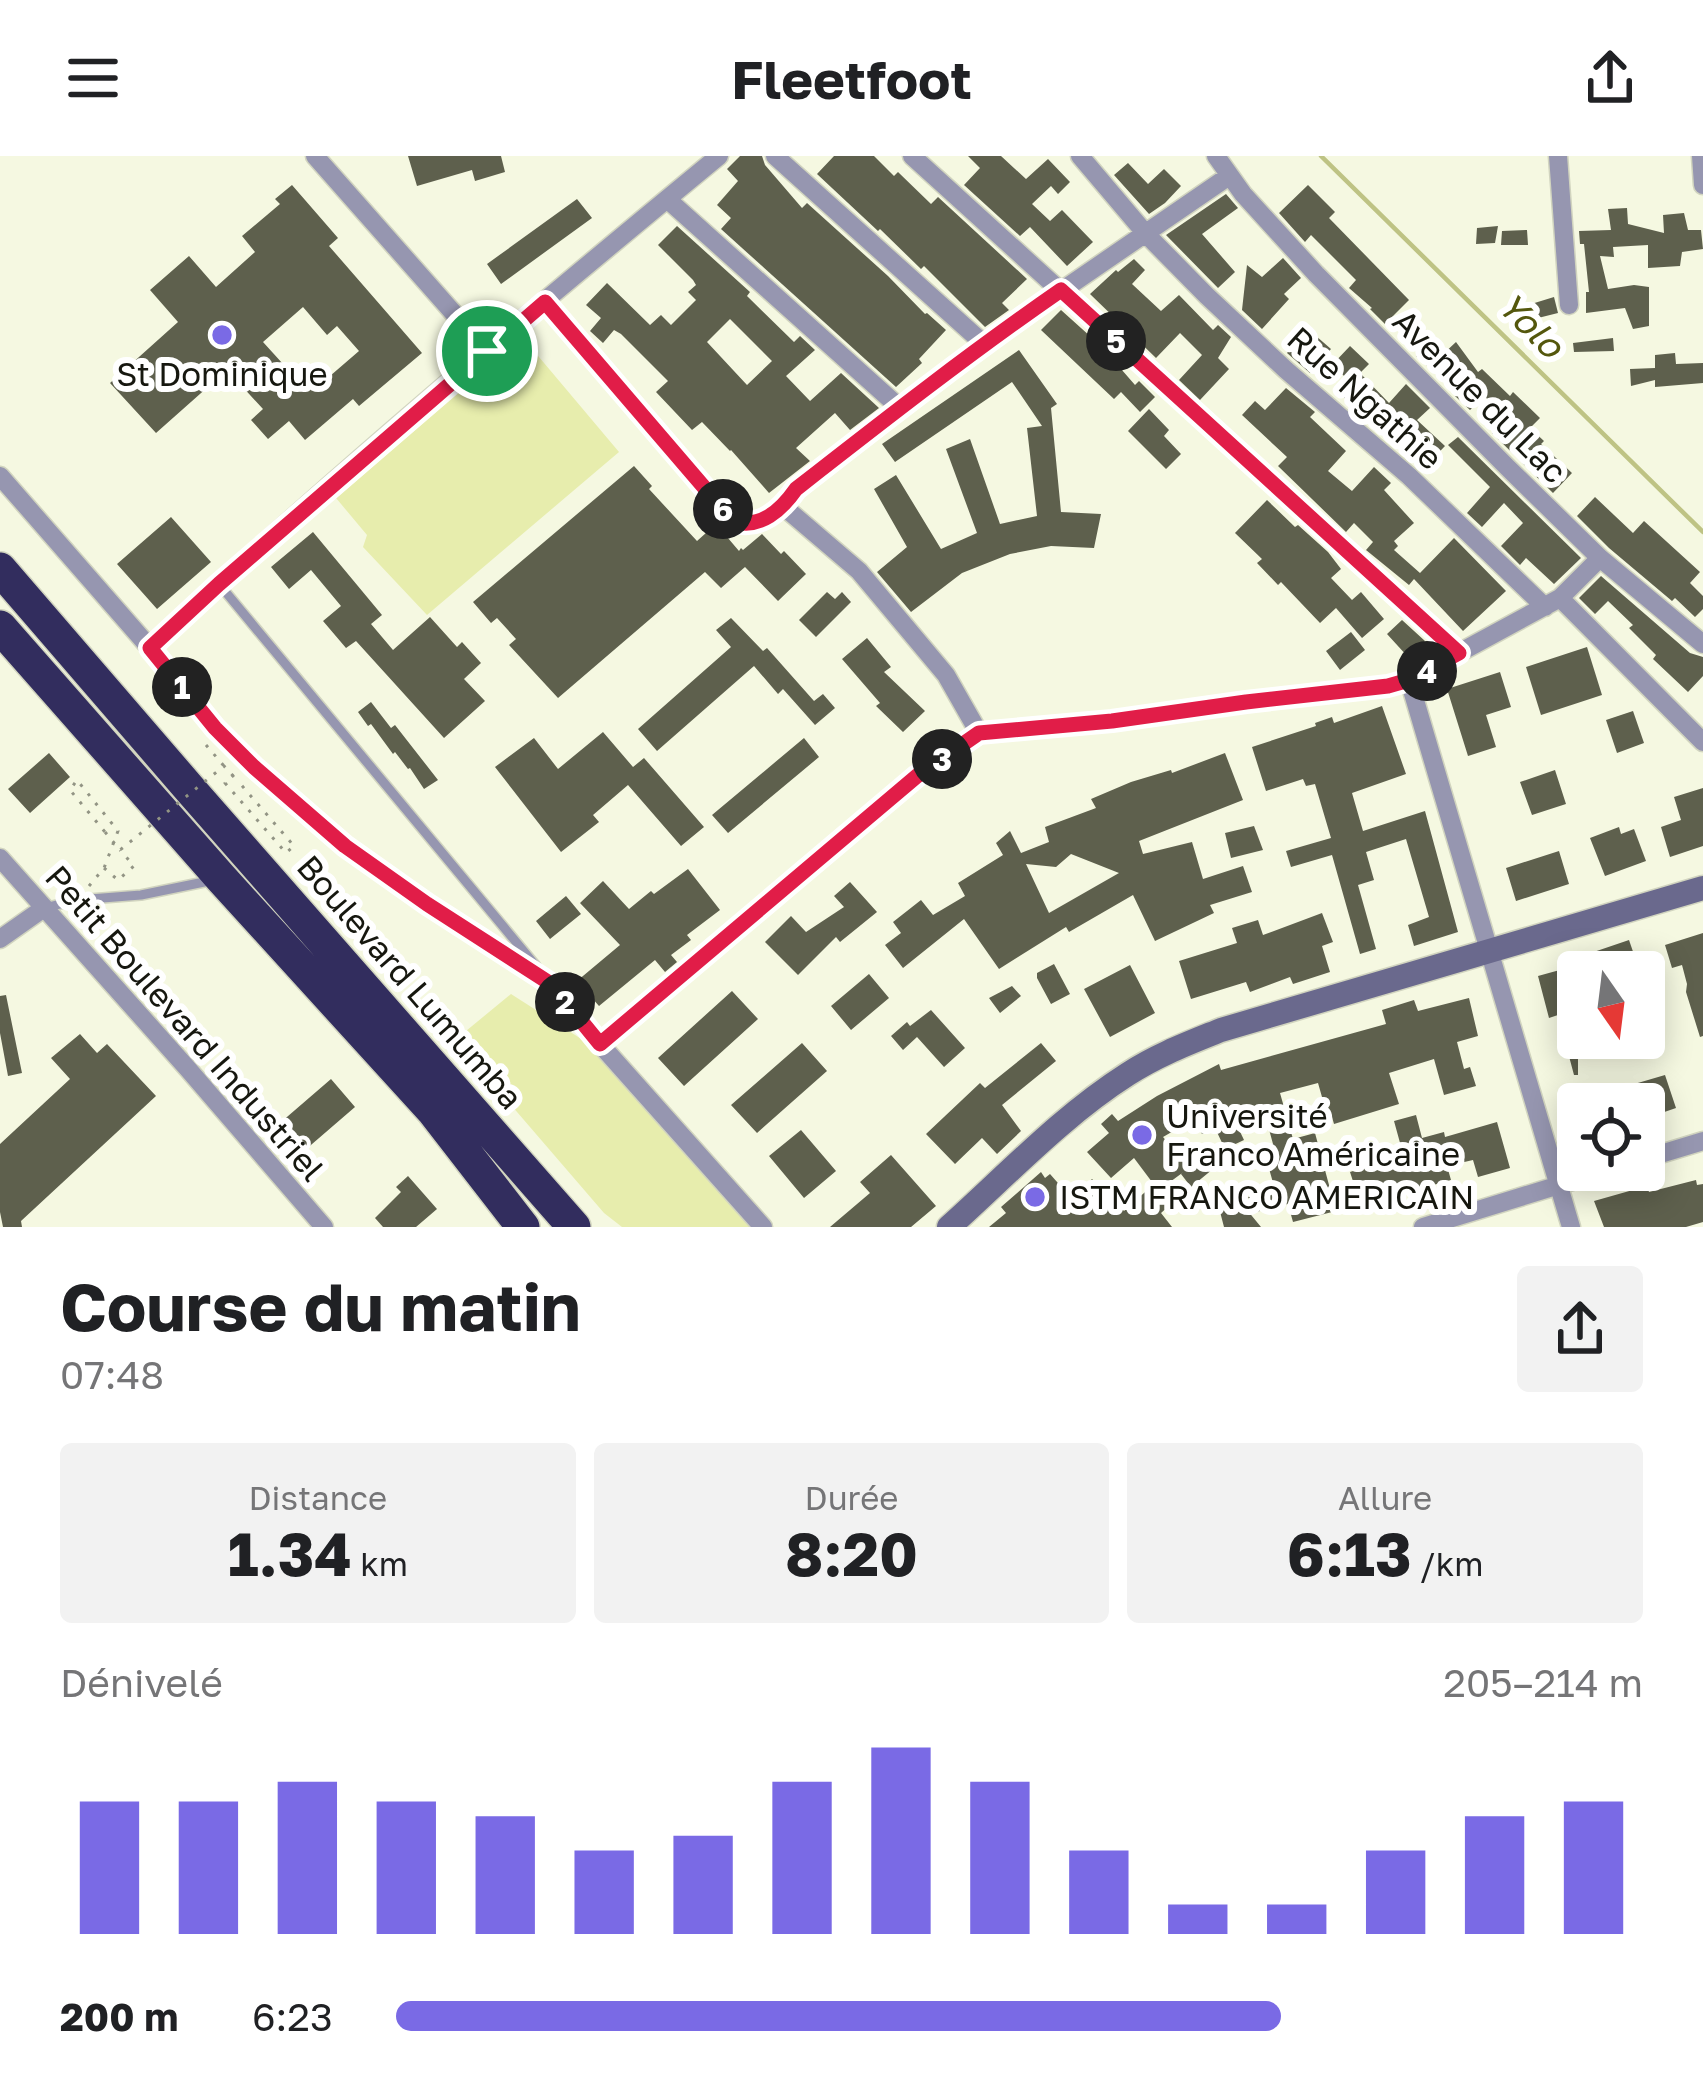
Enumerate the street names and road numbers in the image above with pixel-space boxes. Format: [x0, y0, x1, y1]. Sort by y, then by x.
street label: Avenue du Lac [1386, 301, 1575, 490]
street label: Rue Ngathie [1280, 318, 1451, 477]
street label: Boulevard Lumumba [290, 847, 531, 1116]
street label: Petit Boulevard Industriel [38, 857, 333, 1188]

